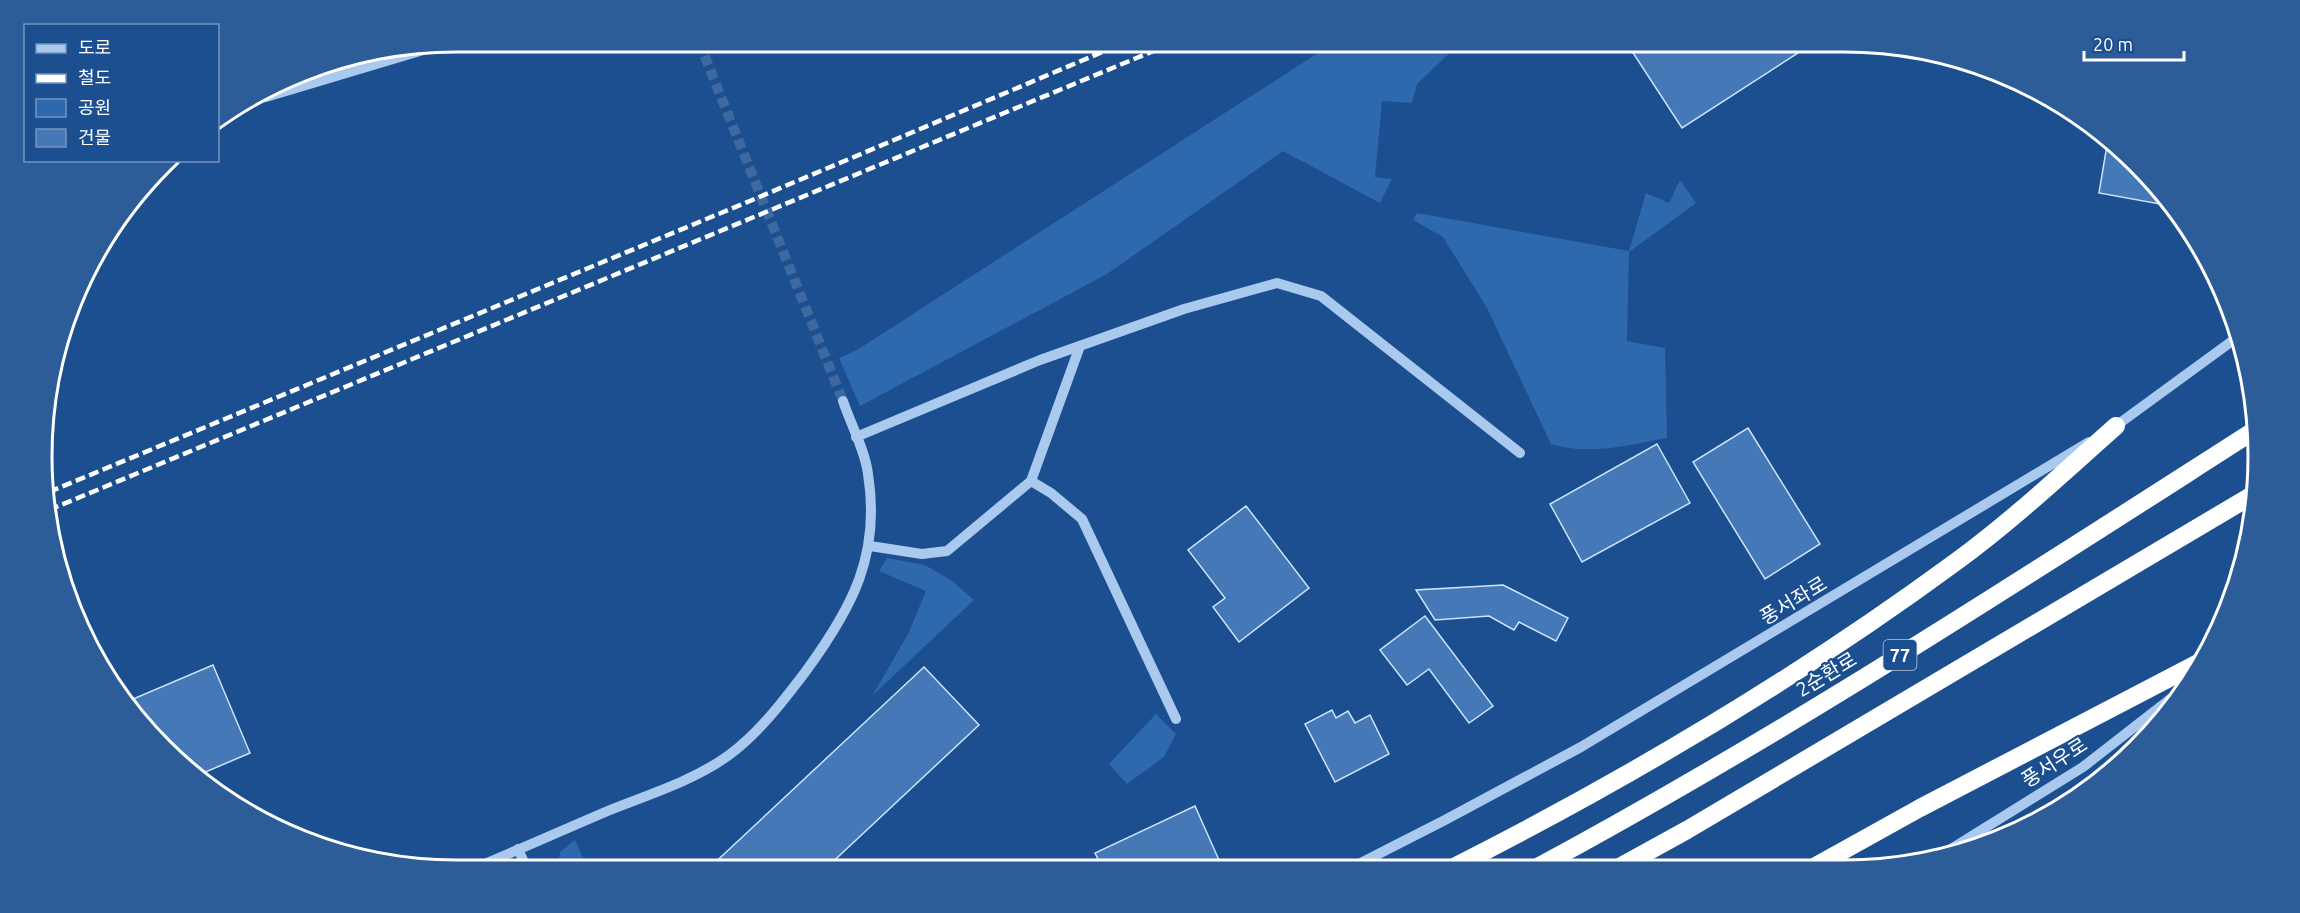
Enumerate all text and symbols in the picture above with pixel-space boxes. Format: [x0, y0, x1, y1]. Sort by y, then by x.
legend [24, 24, 219, 162]
scale bar [2084, 24, 2184, 62]
text: 20 m [2093, 34, 2133, 54]
text: 도로 [78, 37, 111, 57]
text: 철도 [78, 67, 111, 87]
text: 공원 [78, 97, 111, 117]
text: 건물 [78, 127, 111, 147]
street label: 풍서좌로 [1756, 571, 1830, 629]
road number: 77 [1884, 640, 1916, 670]
street label: 2순환로 [1792, 647, 1860, 701]
street label: 풍서우로 [2017, 732, 2091, 792]

